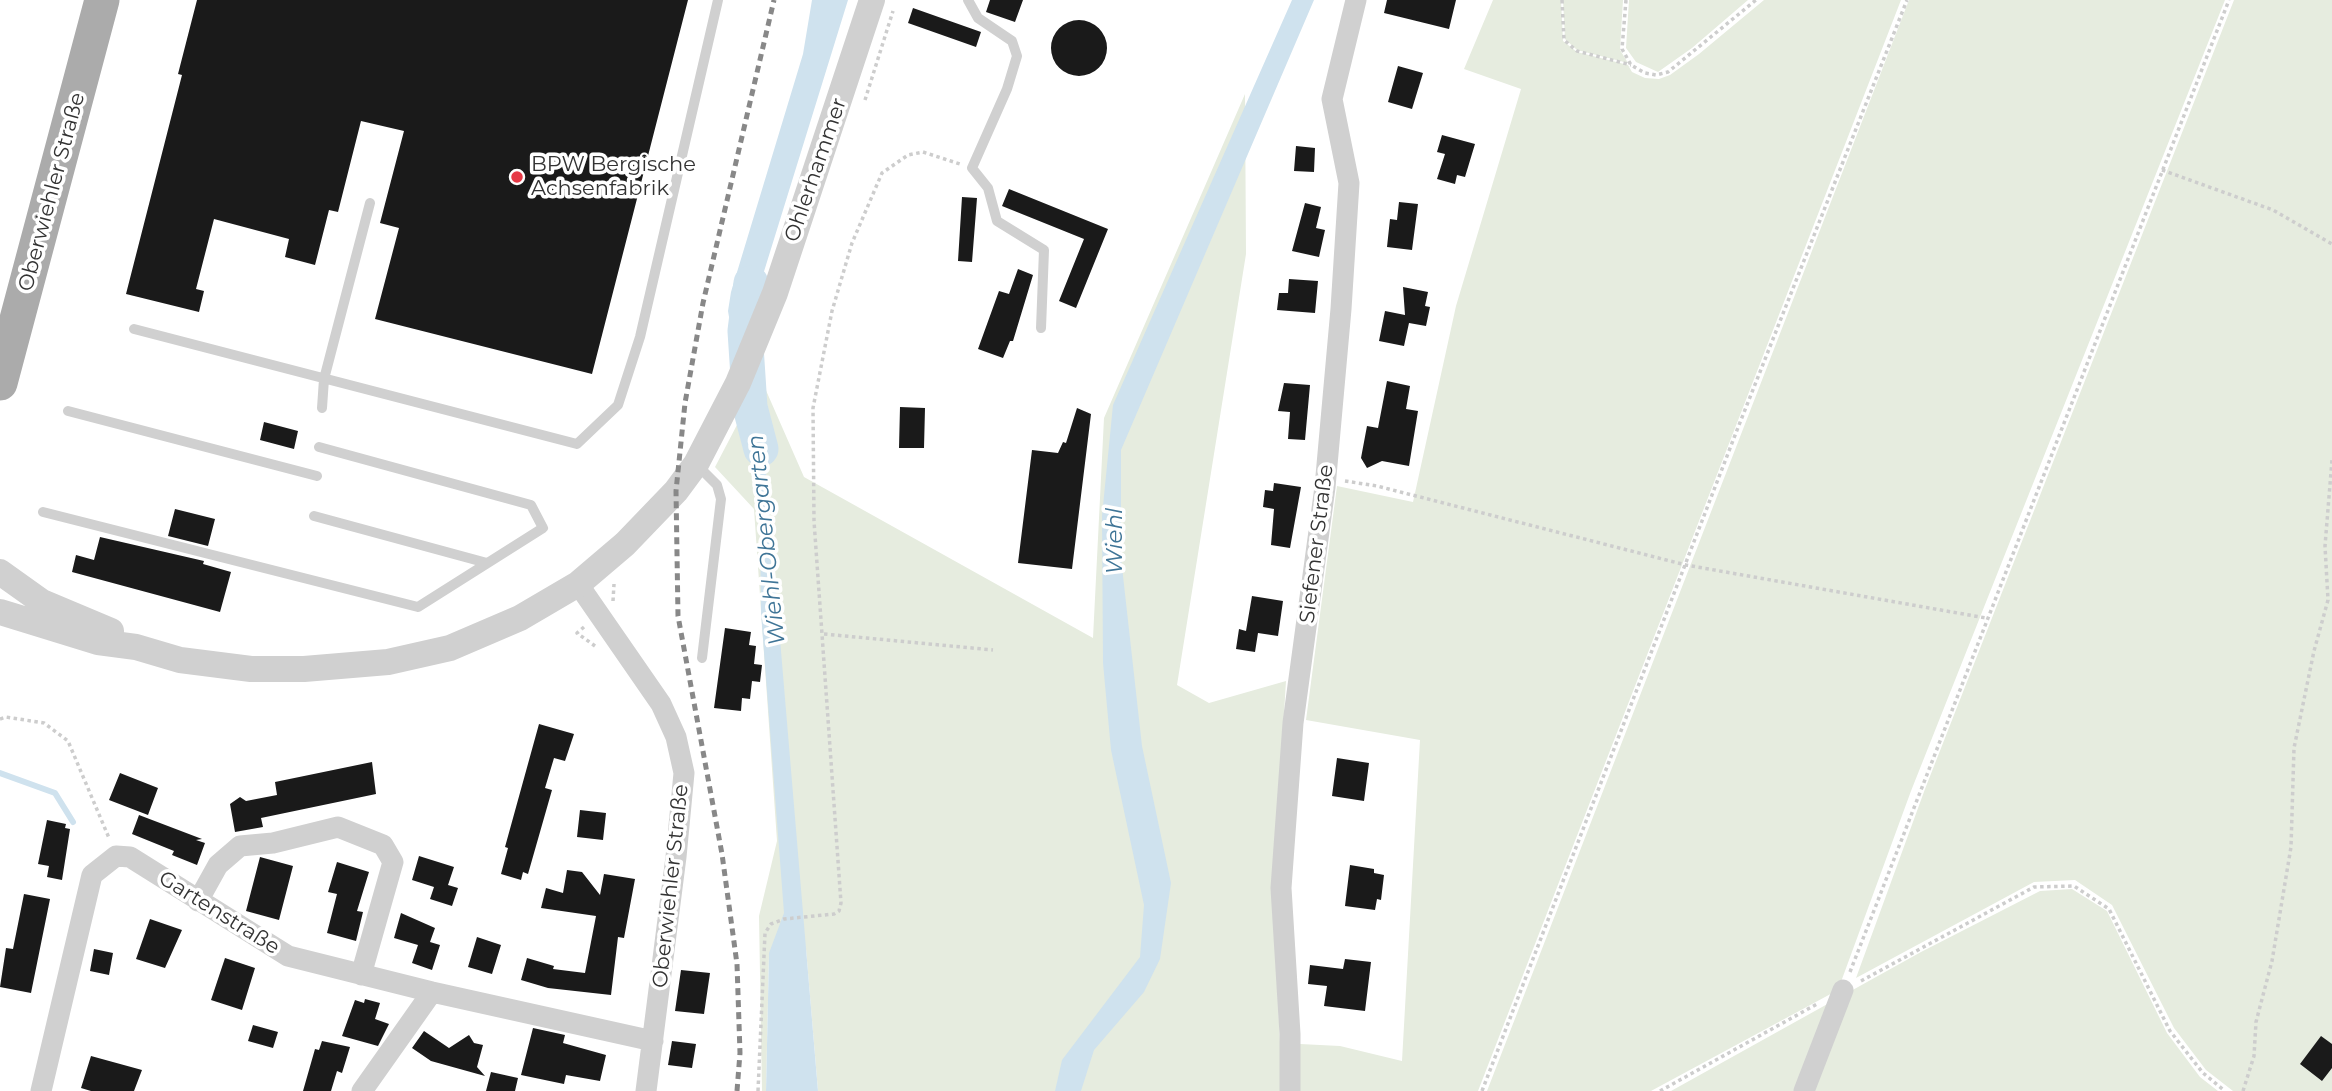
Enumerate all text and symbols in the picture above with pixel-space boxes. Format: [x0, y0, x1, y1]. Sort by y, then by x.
street label: Oberwiehler Straße [13, 90, 91, 294]
street label: Ohlerhammer [780, 95, 852, 245]
place label: BPW Bergische Achsenfabrik [531, 152, 696, 202]
marker: BPW Bergische Achsenfabrik [509, 169, 525, 185]
water label: Wiehl-Obergarten [742, 433, 792, 647]
street label: Siefener Straße [1295, 463, 1339, 625]
water label: Wiehl [1101, 508, 1129, 574]
street label: Oberwiehler Straße [648, 783, 694, 989]
street label: Gartenstraße [154, 866, 284, 960]

